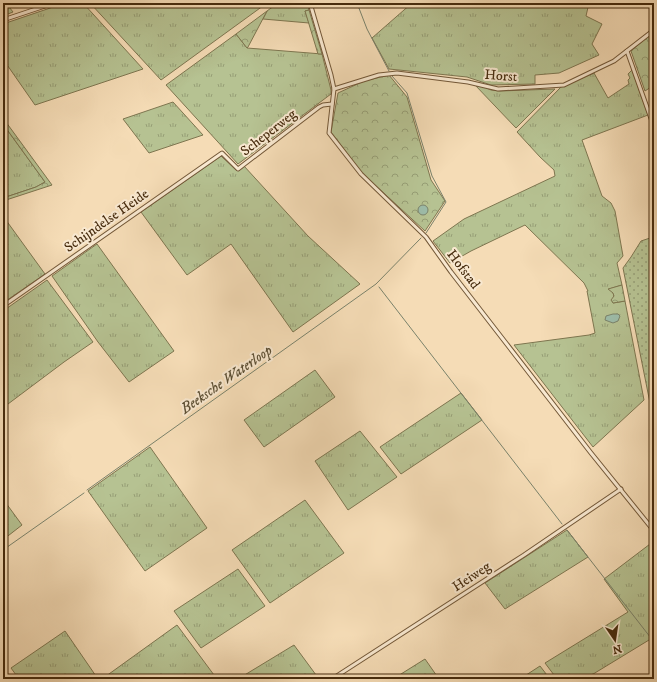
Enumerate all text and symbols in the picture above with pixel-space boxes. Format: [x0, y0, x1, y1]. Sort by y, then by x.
street label: Horst [484, 66, 518, 86]
street label: Scheperweg [237, 105, 300, 160]
street label: Schijndelse Heide [61, 185, 153, 257]
street label: Hofstad [443, 246, 484, 293]
water label: Beeksche Waterloop [176, 340, 276, 419]
street label: Heiweg [449, 558, 494, 596]
north arrow [595, 620, 635, 660]
text: N [611, 641, 623, 657]

